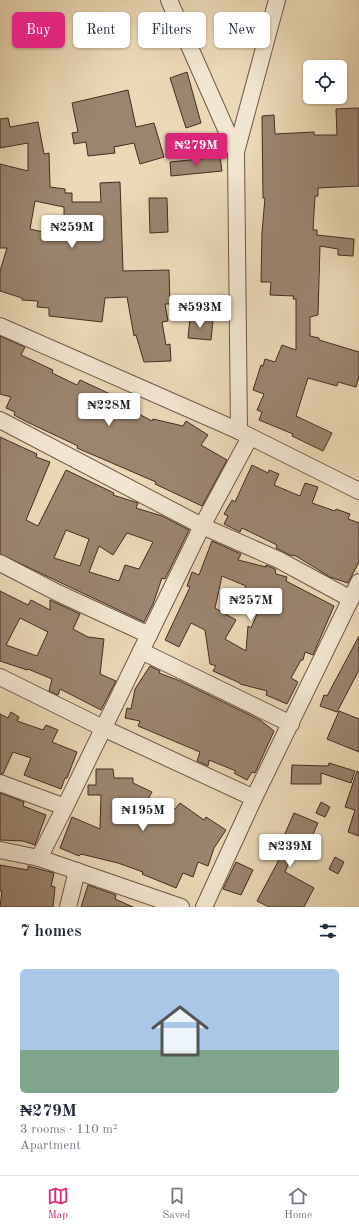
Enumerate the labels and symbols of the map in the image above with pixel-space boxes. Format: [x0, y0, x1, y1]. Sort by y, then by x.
pin: ₦279M [168, 133, 224, 167]
pin: ₦259M [44, 215, 100, 249]
pin: ₦593M [172, 295, 228, 329]
pin: ₦228M [81, 393, 137, 427]
pin: ₦257M [223, 588, 279, 622]
pin: ₦195M [115, 798, 171, 832]
pin: ₦239M [262, 834, 318, 868]

